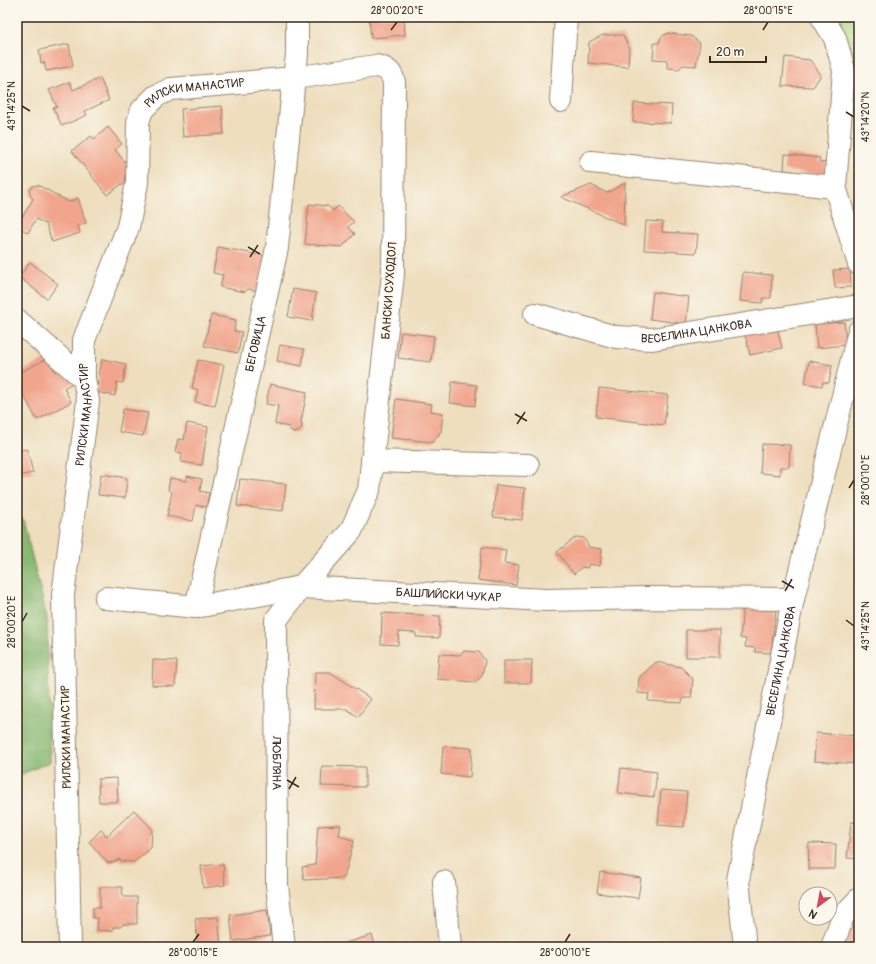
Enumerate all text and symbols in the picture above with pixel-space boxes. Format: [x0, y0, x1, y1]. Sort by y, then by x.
text: 28°00'20"E [371, 5, 423, 17]
text: 28°00'15"E [743, 5, 793, 17]
scale bar [710, 38, 766, 64]
text: 20 m [716, 45, 745, 60]
street label: РИЛСКИ МАНАСТИР [142, 75, 245, 111]
text: 43°14'25"N [6, 81, 18, 131]
text: 43°14'20"N [860, 91, 872, 142]
street label: БАНСКИ СУХОДОЛ [379, 241, 400, 340]
street label: БЕГОВИЦА [242, 314, 270, 373]
street label: ВЕСЕЛИНА ЦАНКОВА [640, 316, 753, 347]
street label: РИЛСКИ МАНАСТИР [73, 363, 96, 467]
text: 28°00'10"E [860, 455, 872, 505]
street label: БАШЛИЙСКИ ЧУКАР [395, 585, 502, 606]
text: 28°00'20"E [6, 596, 18, 648]
text: 43°14'25"N [860, 601, 872, 651]
street label: ВЕСЕЛИНА ЦАНКОВА [763, 604, 800, 717]
street label: РИЛСКИ МАНАСТИР [58, 685, 75, 789]
street label: ЛЮБЛЯНА [268, 735, 284, 790]
north arrow [798, 886, 838, 926]
text: N [806, 906, 820, 922]
text: 28°00'15"E [168, 947, 218, 959]
text: 28°00'10"E [540, 947, 590, 959]

